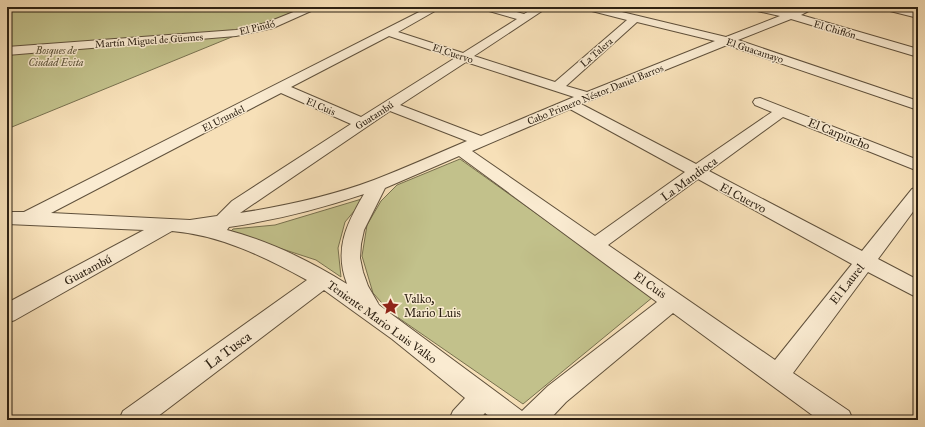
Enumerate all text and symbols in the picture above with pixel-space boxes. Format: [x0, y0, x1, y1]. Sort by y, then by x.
street label: El Pindó [238, 18, 276, 38]
street label: El Chiflón [812, 18, 858, 42]
street label: Martín Miguel de Güemes [94, 31, 204, 51]
street label: La Talera [578, 35, 616, 70]
street label: El Guacamayo [725, 36, 785, 66]
street label: El Cuervo [431, 42, 475, 66]
park label: Bosques de Ciudad Evita [28, 45, 84, 69]
street label: Cabo Primero Néstor Daniel Barros [526, 62, 666, 128]
street label: El Cuis [304, 95, 337, 119]
street label: Guatambú [353, 99, 396, 133]
street label: El Urundel [200, 103, 247, 135]
street label: El Carpincho [806, 115, 872, 153]
street label: La Mandioca [658, 153, 721, 204]
street label: El Cuervo [717, 180, 769, 216]
street label: Guatambú [62, 251, 115, 288]
street label: El Laurel [827, 260, 868, 307]
street label: El Cuis [631, 269, 669, 301]
street label: Teniente Mario Luis Valko [324, 278, 440, 366]
place label: Valko, Mario Luis [403, 292, 461, 320]
place icon: Valko, Mario Luis [381, 296, 401, 316]
street label: La Tusca [202, 328, 255, 373]

